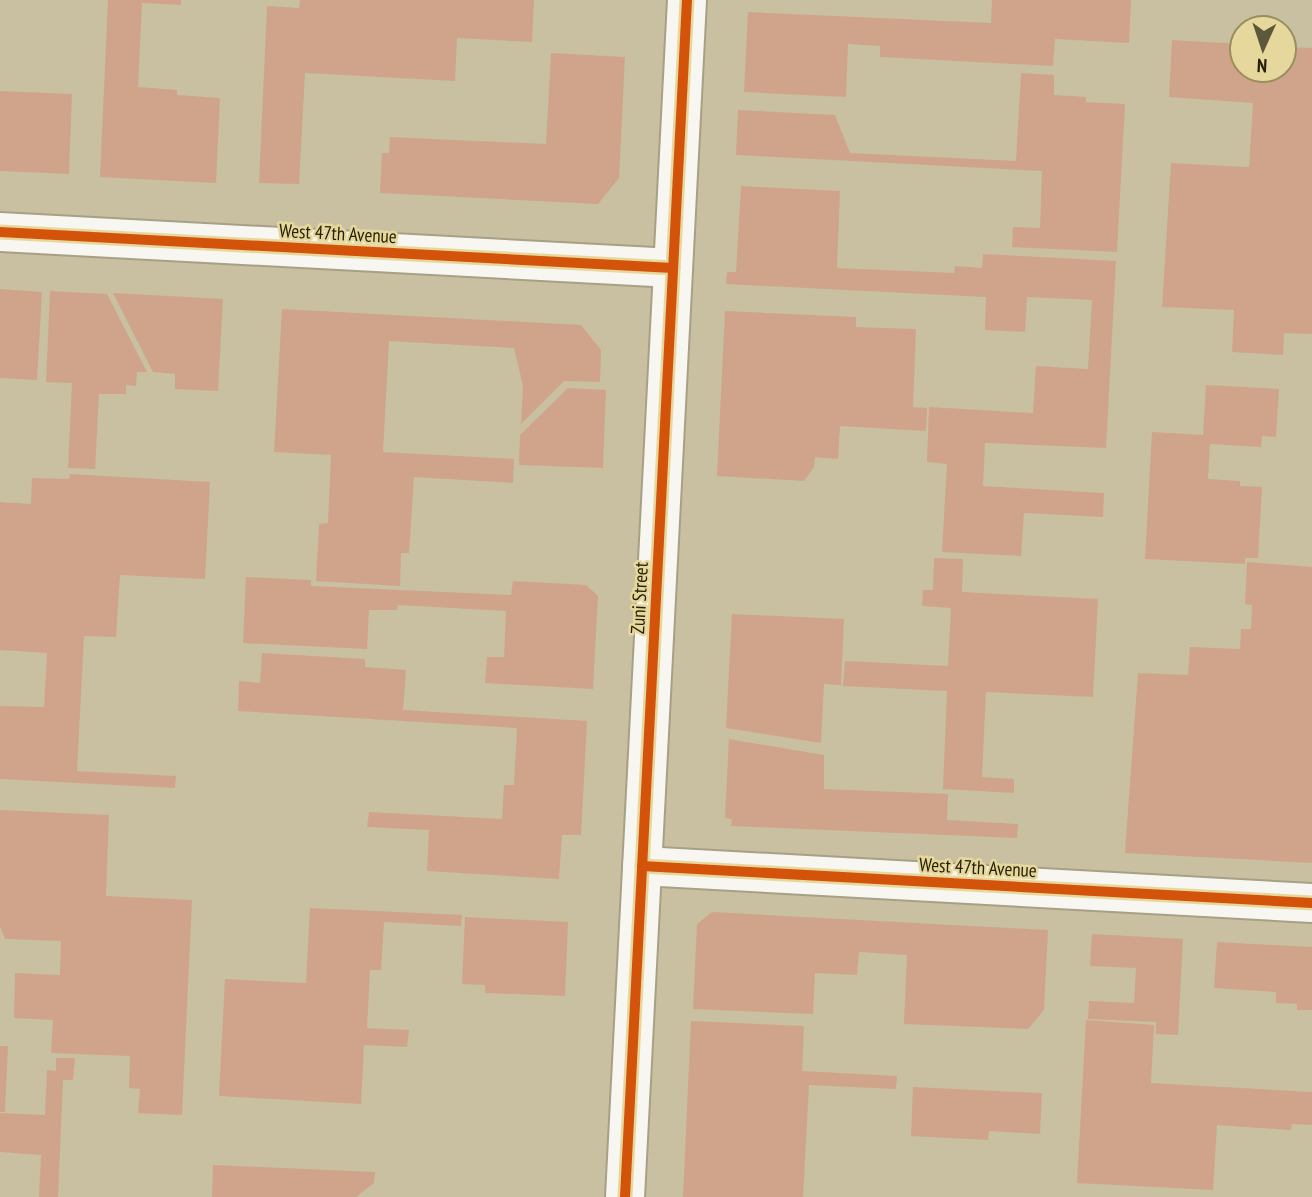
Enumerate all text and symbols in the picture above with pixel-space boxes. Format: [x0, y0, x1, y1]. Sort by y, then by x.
north arrow [1228, 14, 1298, 84]
text: N [1256, 54, 1268, 78]
street label: West 47th Avenue [279, 218, 398, 248]
street label: Zuni Street [625, 561, 653, 635]
street label: West 47th Avenue [919, 852, 1038, 882]

